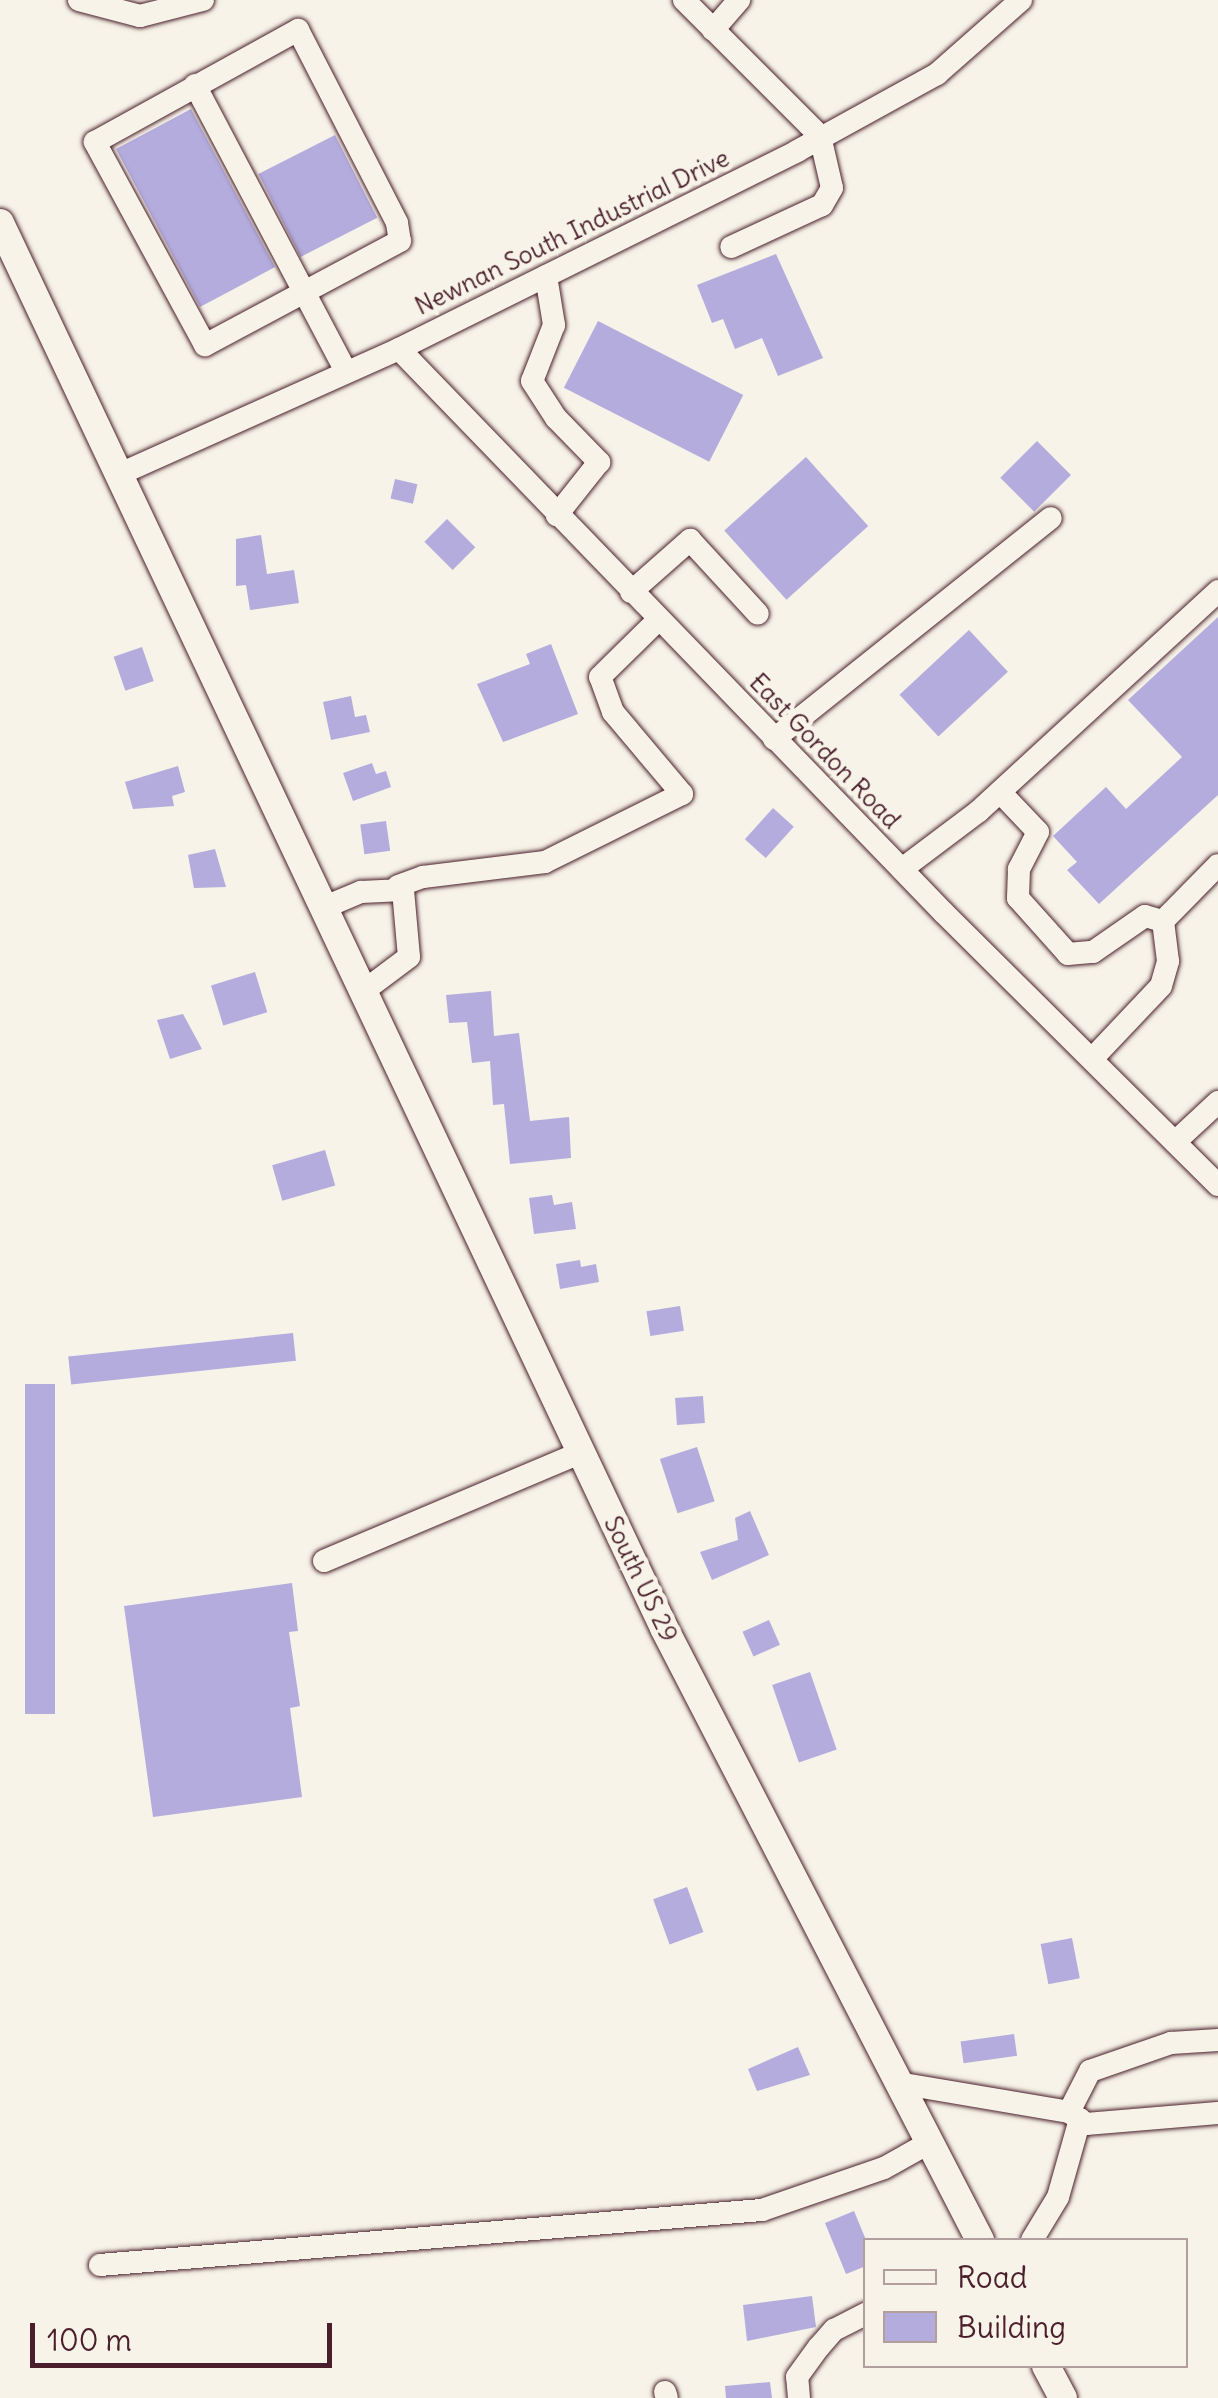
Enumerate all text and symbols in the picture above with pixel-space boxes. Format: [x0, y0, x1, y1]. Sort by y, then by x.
street label: Newnan South Industrial Drive [410, 143, 734, 321]
street label: East Gordon Road [743, 667, 907, 835]
street label: South US 29 [598, 1511, 684, 1647]
legend [863, 2238, 1188, 2368]
text: Road [957, 2258, 1027, 2296]
scale bar [35, 2303, 338, 2365]
text: Building [957, 2308, 1066, 2346]
text: 100 m [47, 2321, 132, 2359]

